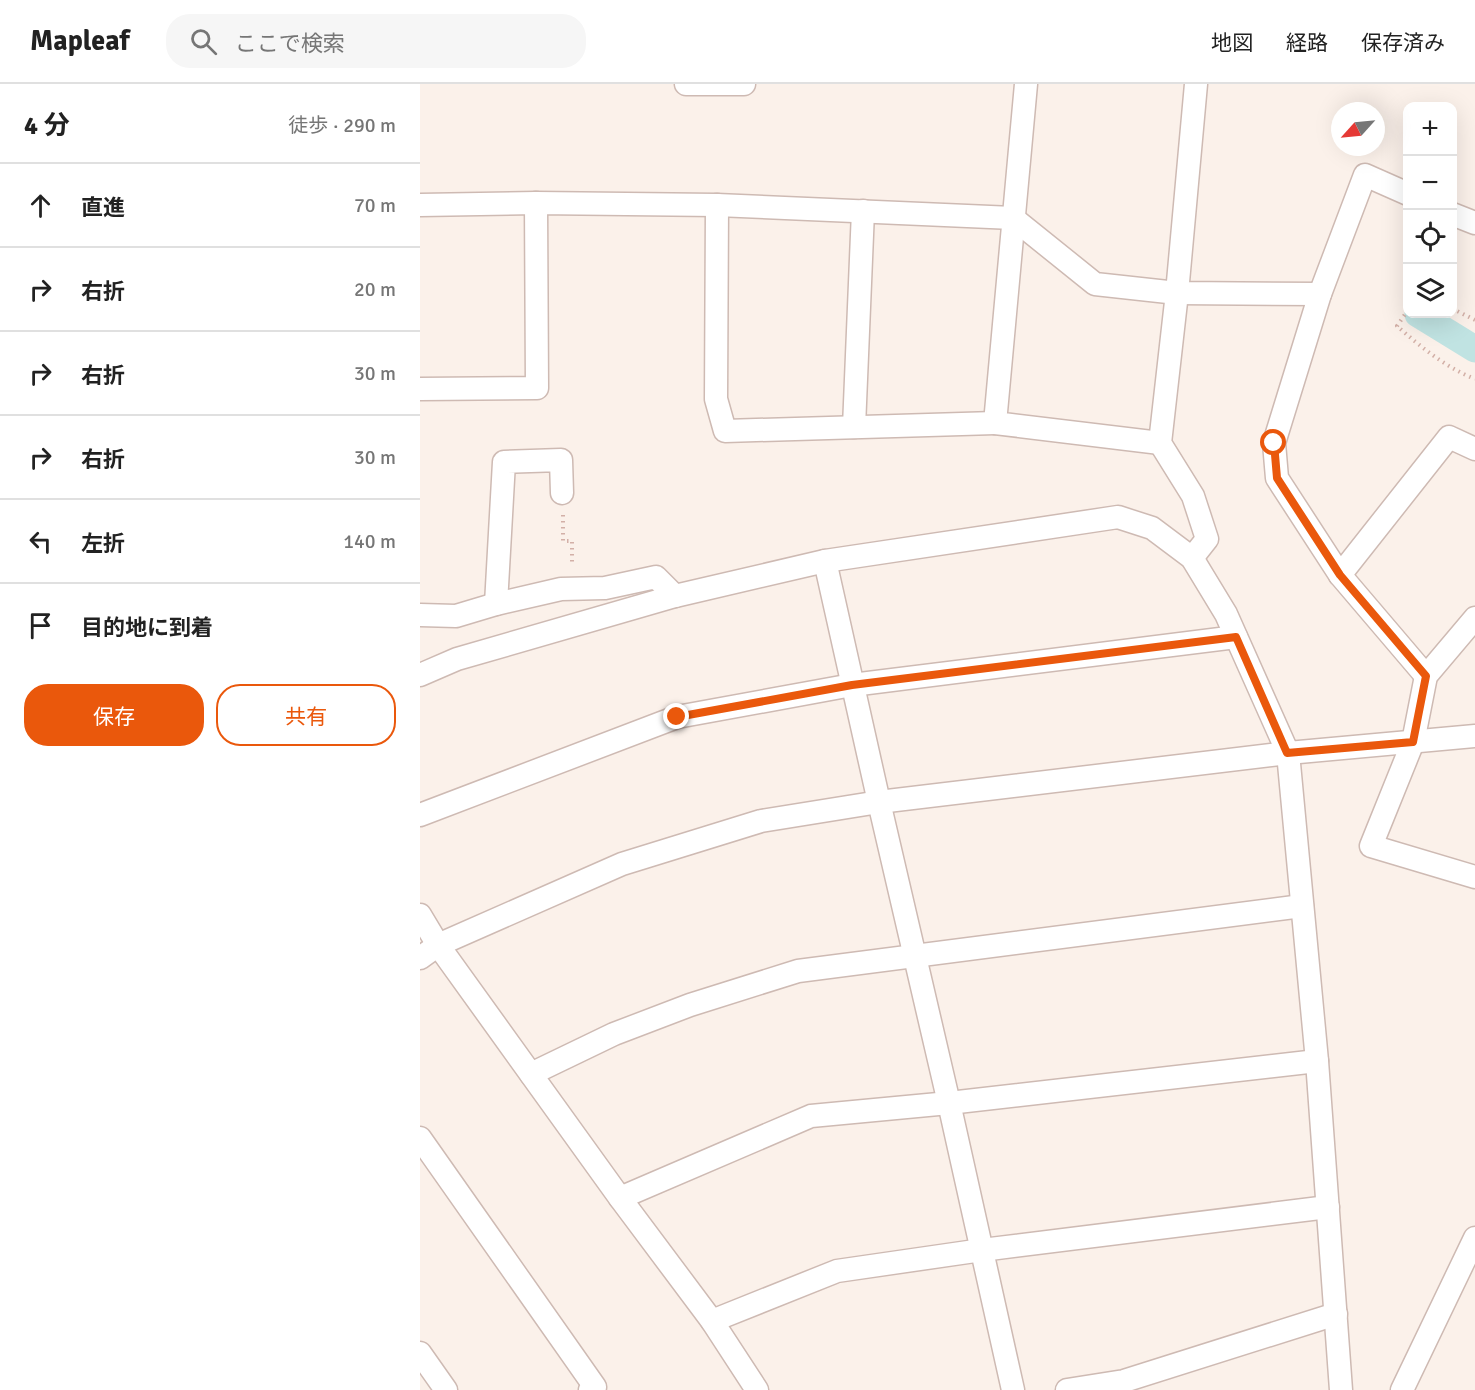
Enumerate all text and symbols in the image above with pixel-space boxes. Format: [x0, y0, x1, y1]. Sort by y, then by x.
search box [166, 14, 586, 68]
text: Mapleaf [30, 24, 130, 58]
icon: search [187, 25, 220, 58]
text: ここで検索 [235, 30, 345, 57]
text: 地図 [1211, 30, 1253, 56]
text: 経路 [1286, 30, 1328, 56]
text: 保存済み [1361, 30, 1445, 56]
north arrow [1331, 102, 1385, 156]
map controls [1403, 102, 1457, 318]
button: + [1403, 102, 1457, 156]
text: 4 分 [24, 110, 70, 142]
text: 徒歩 · 290 m [288, 113, 396, 138]
button: − [1403, 156, 1457, 210]
icon: ahead [24, 189, 57, 222]
text: 70 m [354, 193, 396, 218]
text: 直進 [81, 194, 125, 221]
button: locate [1403, 210, 1457, 264]
button: layers [1403, 264, 1457, 318]
icon: right [24, 273, 57, 306]
text: 20 m [354, 277, 396, 302]
text: 右折 [81, 278, 125, 305]
icon: right [24, 357, 57, 390]
text: 30 m [354, 361, 396, 386]
text: 右折 [81, 362, 125, 389]
route start [1260, 429, 1286, 455]
icon: right [24, 441, 57, 474]
text: 30 m [354, 445, 396, 470]
text: 右折 [81, 446, 125, 473]
icon: left [24, 525, 57, 558]
text: 140 m [343, 529, 396, 554]
text: 左折 [81, 530, 125, 557]
icon: arrive [24, 609, 57, 642]
text: 目的地に到着 [81, 614, 213, 641]
button: 保存 [24, 684, 204, 746]
button: 共有 [216, 684, 396, 746]
route end [663, 703, 689, 729]

